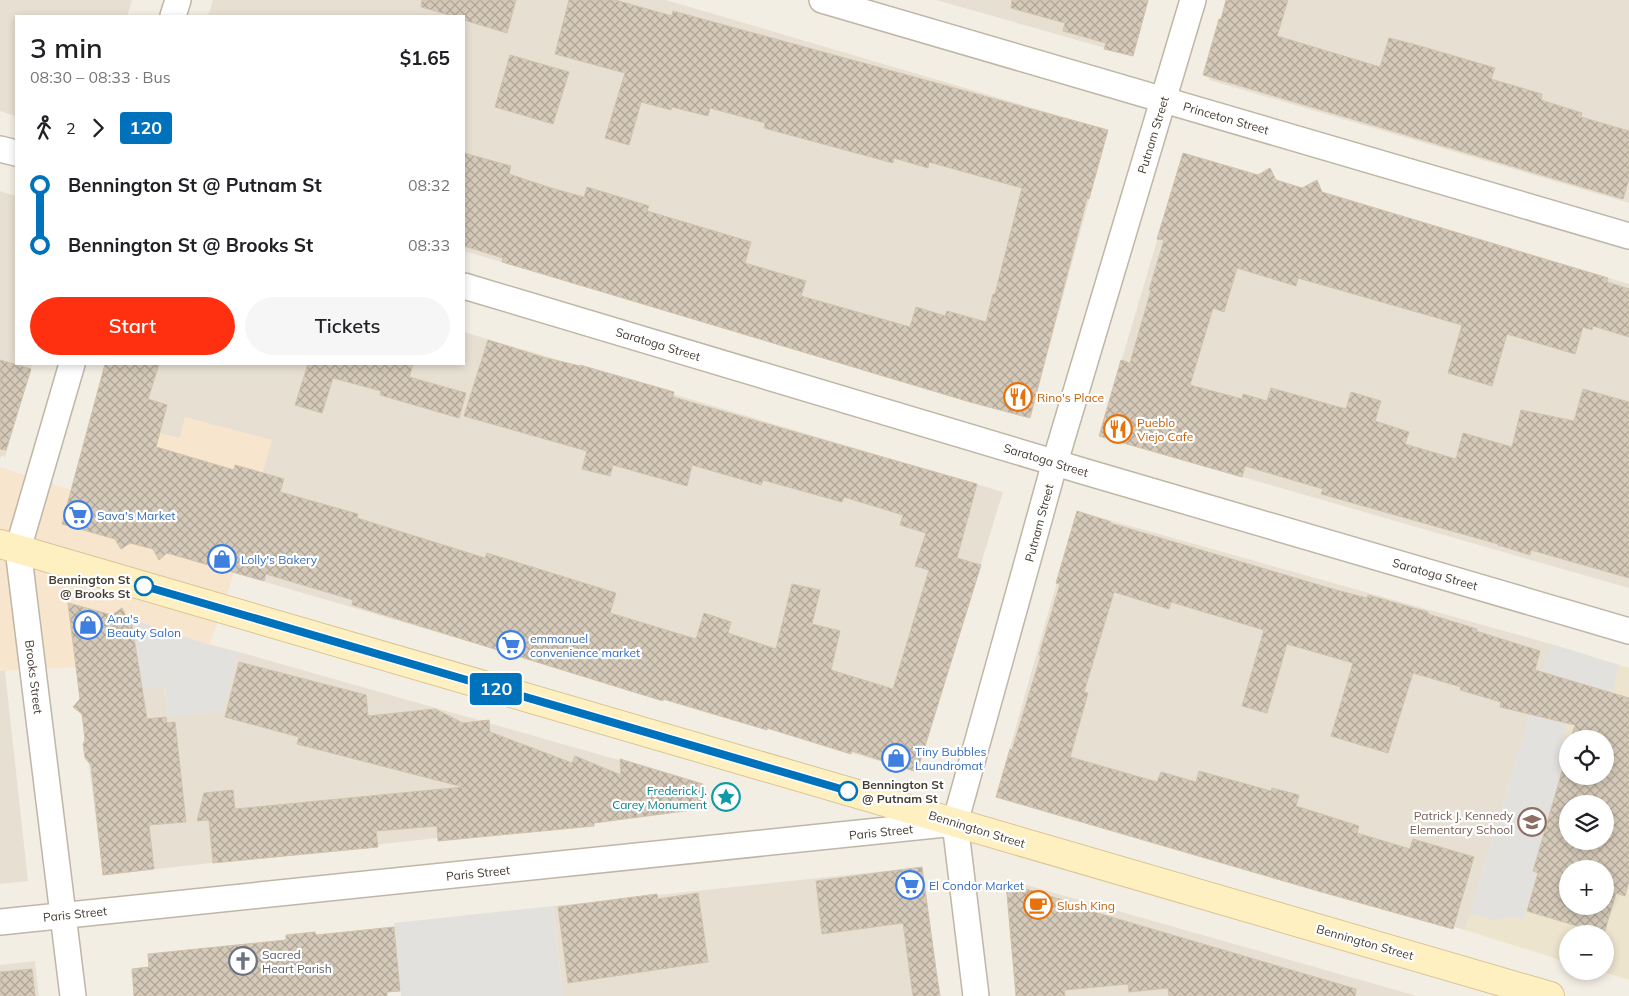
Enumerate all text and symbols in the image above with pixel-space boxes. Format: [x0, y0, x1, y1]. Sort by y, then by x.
text: 3 min [30, 30, 103, 65]
text: $1.65 [400, 46, 450, 70]
text: 08:30 – 08:33 · Bus [30, 67, 171, 87]
street label: Putnam Street [1134, 95, 1172, 175]
street label: Princeton Street [1181, 99, 1271, 137]
icon: walk [30, 114, 58, 142]
icon: forward [84, 114, 112, 142]
text: 120 [130, 116, 162, 139]
text: 2 [66, 118, 76, 138]
text: Bennington St @ Putnam St [68, 173, 322, 197]
text: 08:32 [408, 175, 450, 195]
text: Bennington St @ Brooks St [68, 233, 313, 257]
text: 08:33 [408, 235, 450, 255]
button: Start [30, 297, 235, 355]
button: Tickets [245, 297, 450, 355]
street label: Saratoga Street [614, 324, 702, 364]
restaurant icon: Rino's Place [1003, 382, 1033, 412]
place label: Rino's Place [1037, 390, 1104, 405]
restaurant icon: Pueblo Viejo Cafe [1103, 414, 1133, 444]
place label: Pueblo Viejo Cafe [1137, 415, 1193, 444]
street label: Saratoga Street [1002, 440, 1090, 480]
street label: Putnam Street [1021, 482, 1057, 564]
supermarket icon: Sava's Market [63, 500, 93, 530]
place label: Sava's Market [97, 508, 175, 523]
shop icon: Lolly's Bakery [207, 544, 237, 574]
place label: Lolly's Bakery [241, 552, 318, 567]
street label: Saratoga Street [1391, 555, 1479, 593]
place label: Bennington St @ Brooks St [48, 572, 130, 601]
marker: Bennington St @ Brooks St [134, 576, 154, 596]
shop icon: Ana's Beauty Salon [73, 610, 103, 640]
place label: Ana's Beauty Salon [107, 611, 181, 640]
supermarket icon: emmanuel convenience market [496, 630, 526, 660]
place label: emmanuel convenience market [530, 631, 640, 660]
street label: Brooks Street [22, 639, 46, 715]
line badge: 120 [467, 673, 525, 705]
text: 120 [480, 677, 512, 700]
map controls [1559, 730, 1614, 980]
button: locate [1559, 730, 1614, 785]
shop icon: Tiny Bubbles Laundromat [881, 743, 911, 773]
place label: Tiny Bubbles Laundromat [915, 744, 986, 773]
place label: Bennington St @ Putnam St [862, 777, 944, 806]
marker: Bennington St @ Putnam St [838, 781, 858, 801]
place icon: Frederick J. Carey Monument [711, 782, 741, 812]
place label: Frederick J. Carey Monument [612, 783, 707, 812]
button: layers [1559, 795, 1614, 850]
street label: Bennington Street [927, 807, 1027, 851]
school or university icon: Patrick J. Kennedy Elementary School [1517, 807, 1547, 837]
place label: Patrick J. Kennedy Elementary School [1410, 808, 1514, 837]
street label: Paris Street [848, 821, 914, 843]
button: + [1559, 860, 1614, 915]
street label: Paris Street [445, 862, 511, 884]
supermarket icon: El Condor Market [895, 870, 925, 900]
place label: El Condor Market [929, 878, 1024, 893]
cafe icon: Slush King [1023, 890, 1053, 920]
place label: Slush King [1057, 898, 1115, 913]
street label: Paris Street [42, 903, 108, 925]
street label: Bennington Street [1315, 921, 1415, 963]
button: − [1559, 925, 1614, 980]
church icon: Sacred Heart Parish [228, 946, 258, 976]
place label: Sacred Heart Parish [262, 947, 332, 976]

